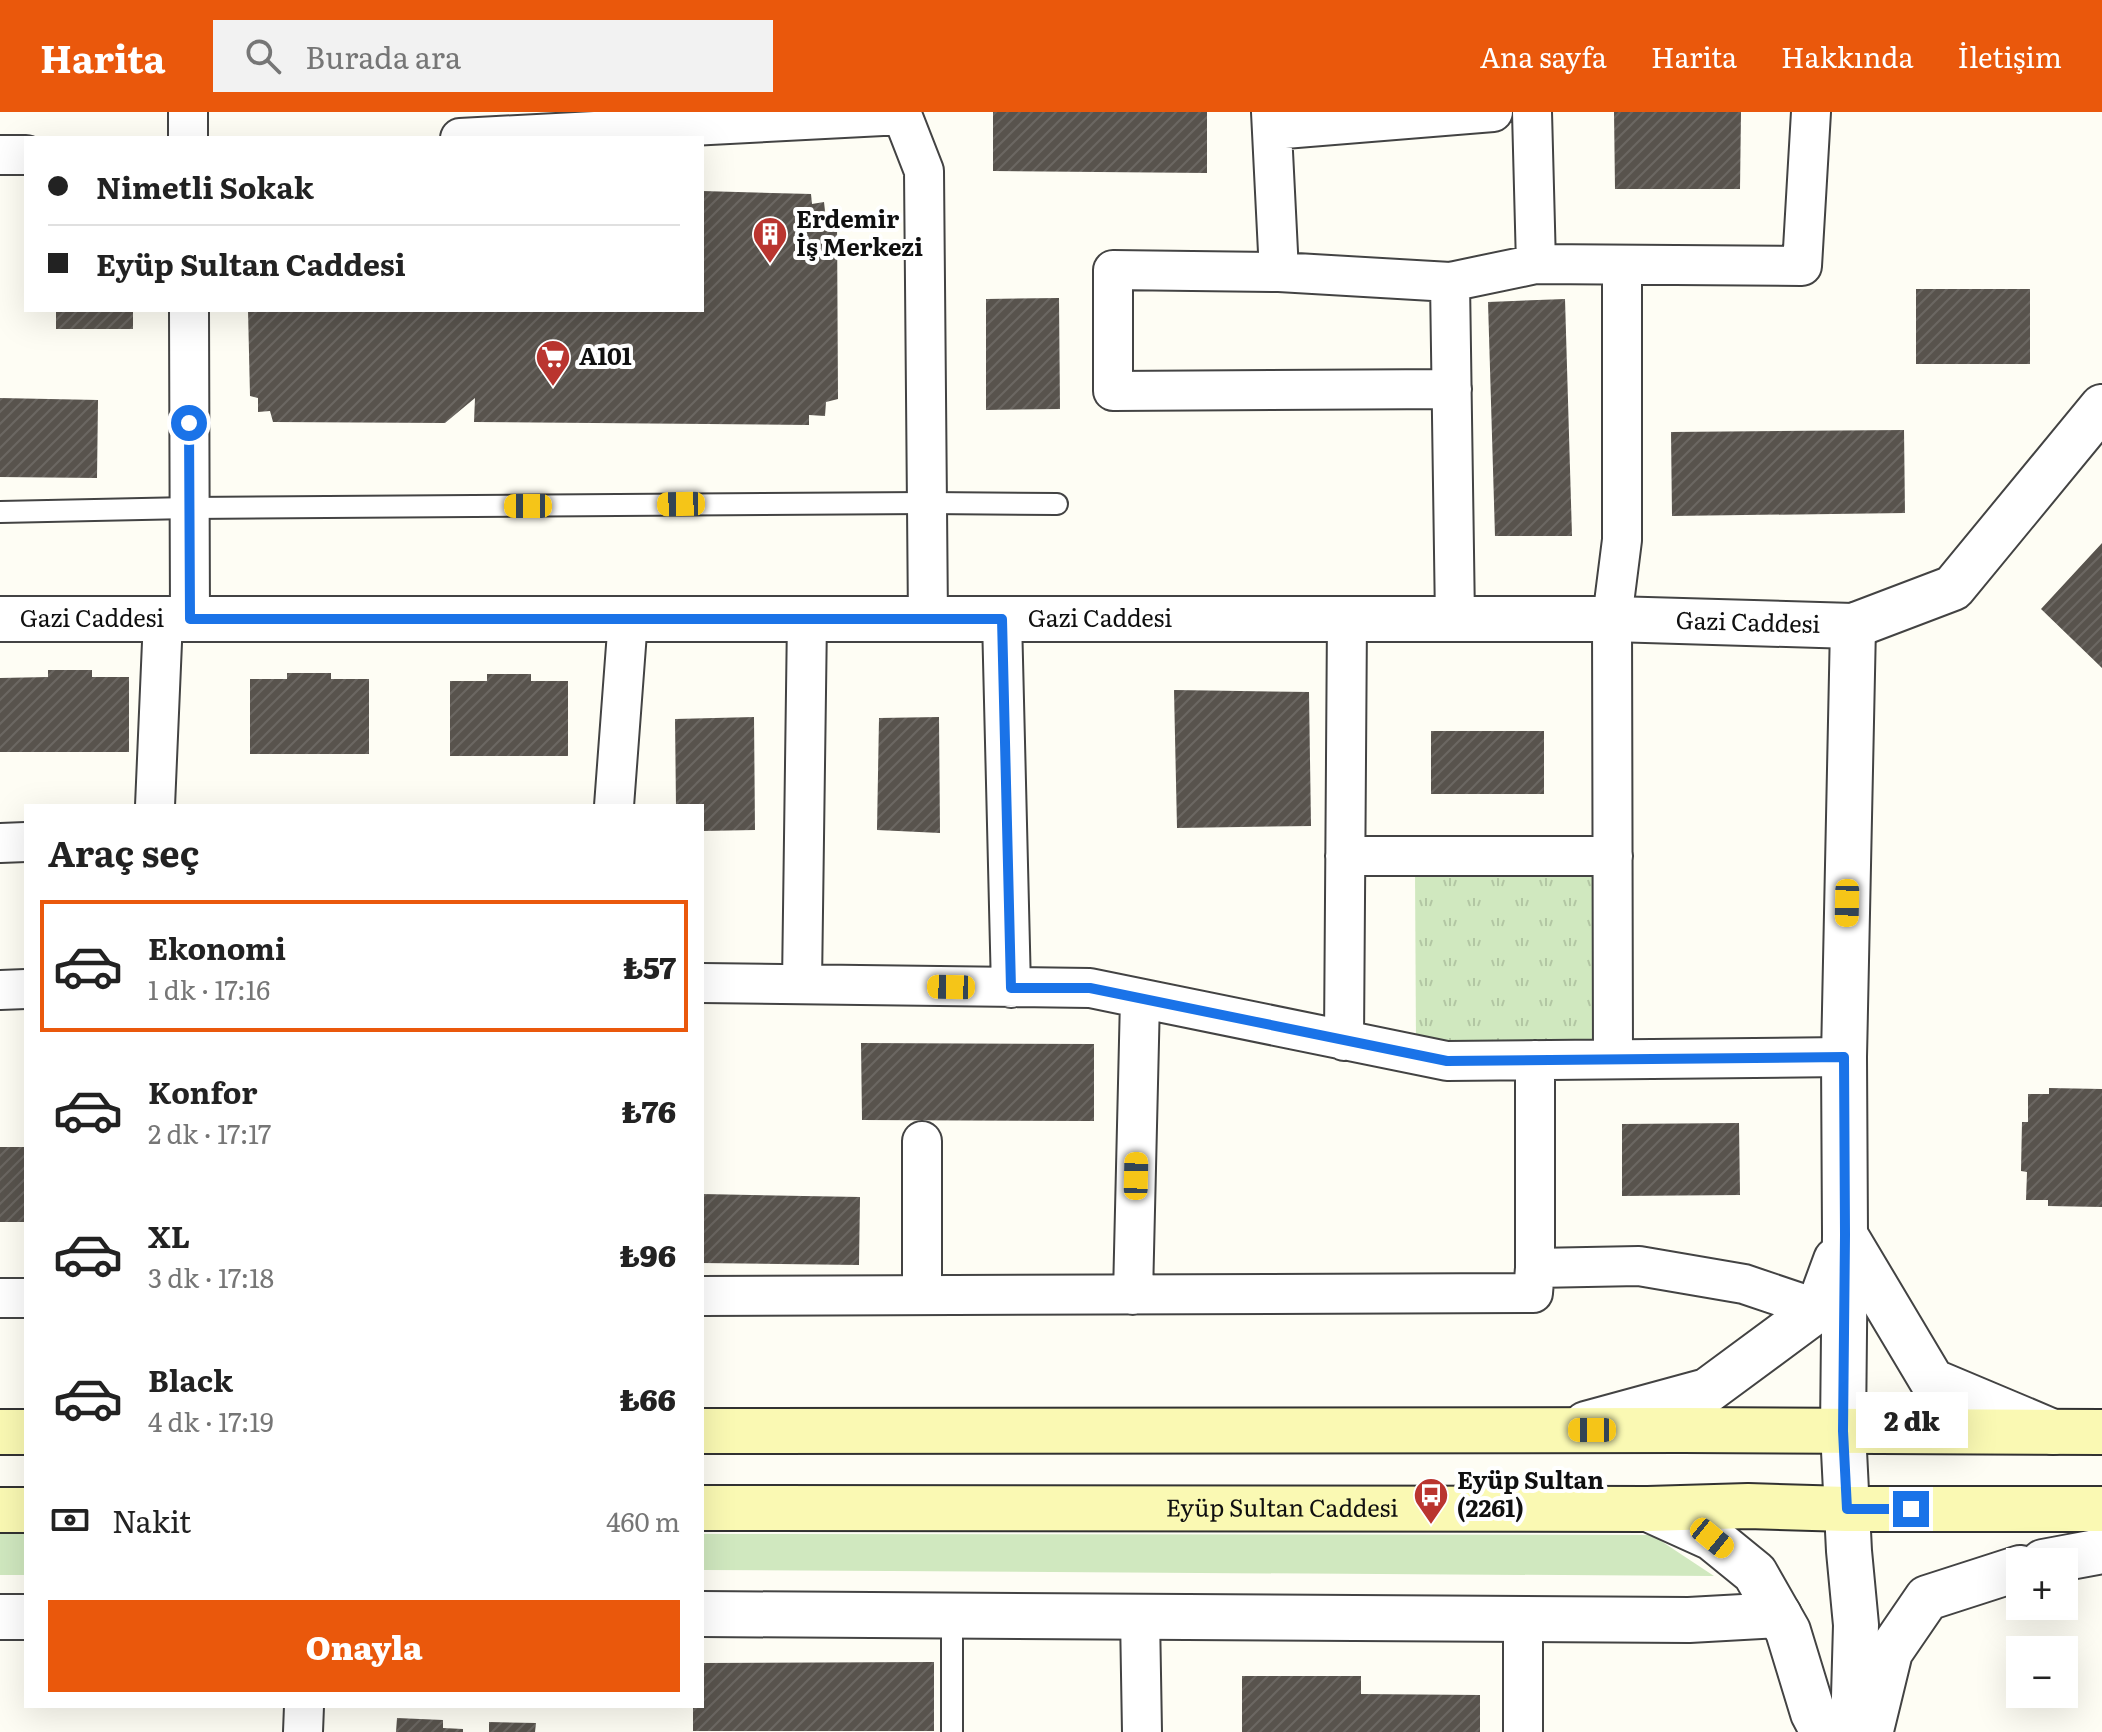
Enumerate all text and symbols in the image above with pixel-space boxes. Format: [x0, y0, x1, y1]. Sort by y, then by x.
search box [213, 20, 773, 92]
text: Harita [40, 28, 165, 85]
icon: search [241, 34, 285, 78]
text: Burada ara [305, 34, 461, 78]
text: Ana sayfa [1480, 35, 1607, 77]
text: Harita [1651, 35, 1737, 77]
text: Hakkında [1781, 35, 1914, 77]
text: İletişim [1958, 35, 2062, 77]
text: Nimetli Sokak [96, 164, 314, 208]
place label: Erdemir İş Merkezi [796, 200, 923, 263]
building icon: Erdemir İş Merkezi [751, 215, 789, 265]
text: Eyüp Sultan Caddesi [96, 241, 406, 285]
place label: A101 [579, 337, 632, 372]
supermarket icon: A101 [534, 338, 572, 388]
route start [171, 405, 207, 441]
car [657, 492, 705, 516]
car [504, 494, 552, 518]
street label: Gazi Caddesi [20, 599, 164, 634]
street label: Gazi Caddesi [1028, 599, 1172, 634]
street label: Gazi Caddesi [1675, 601, 1821, 640]
text: Araç seç [48, 825, 199, 878]
car [1835, 879, 1859, 927]
text: Ekonomi [148, 925, 286, 969]
icon: car [52, 930, 124, 1002]
text: ₺57 [623, 944, 676, 988]
text: 1 dk · 17:16 [148, 969, 270, 1008]
car [927, 975, 975, 999]
text: Konfor [148, 1069, 258, 1113]
icon: car [52, 1074, 124, 1146]
text: ₺76 [621, 1088, 676, 1132]
text: 2 dk · 17:17 [148, 1113, 271, 1152]
car [1124, 1152, 1148, 1200]
text: XL [148, 1213, 190, 1257]
icon: car [52, 1218, 124, 1290]
text: ₺96 [620, 1232, 676, 1276]
text: 3 dk · 17:18 [148, 1257, 274, 1296]
text: Black [148, 1357, 233, 1401]
icon: car [52, 1362, 124, 1434]
text: ₺66 [619, 1376, 676, 1420]
callout: 2 dk [1855, 1393, 1967, 1449]
text: 2 dk [1884, 1400, 1940, 1439]
text: 4 dk · 17:19 [148, 1401, 274, 1440]
car [1568, 1418, 1616, 1442]
place label: Eyüp Sultan (2261) [1457, 1461, 1604, 1524]
bus stop icon: Eyüp Sultan (2261) [1412, 1476, 1450, 1526]
street label: Eyüp Sultan Caddesi [1166, 1488, 1398, 1524]
route end [1893, 1491, 1929, 1527]
icon: cash [48, 1498, 92, 1542]
text: Nakit [112, 1498, 191, 1542]
text: 460 m [606, 1501, 680, 1540]
car [1686, 1514, 1738, 1562]
map controls [2006, 1548, 2078, 1708]
button: + [2006, 1548, 2078, 1620]
button: Onayla [48, 1600, 680, 1692]
button: − [2006, 1636, 2078, 1708]

